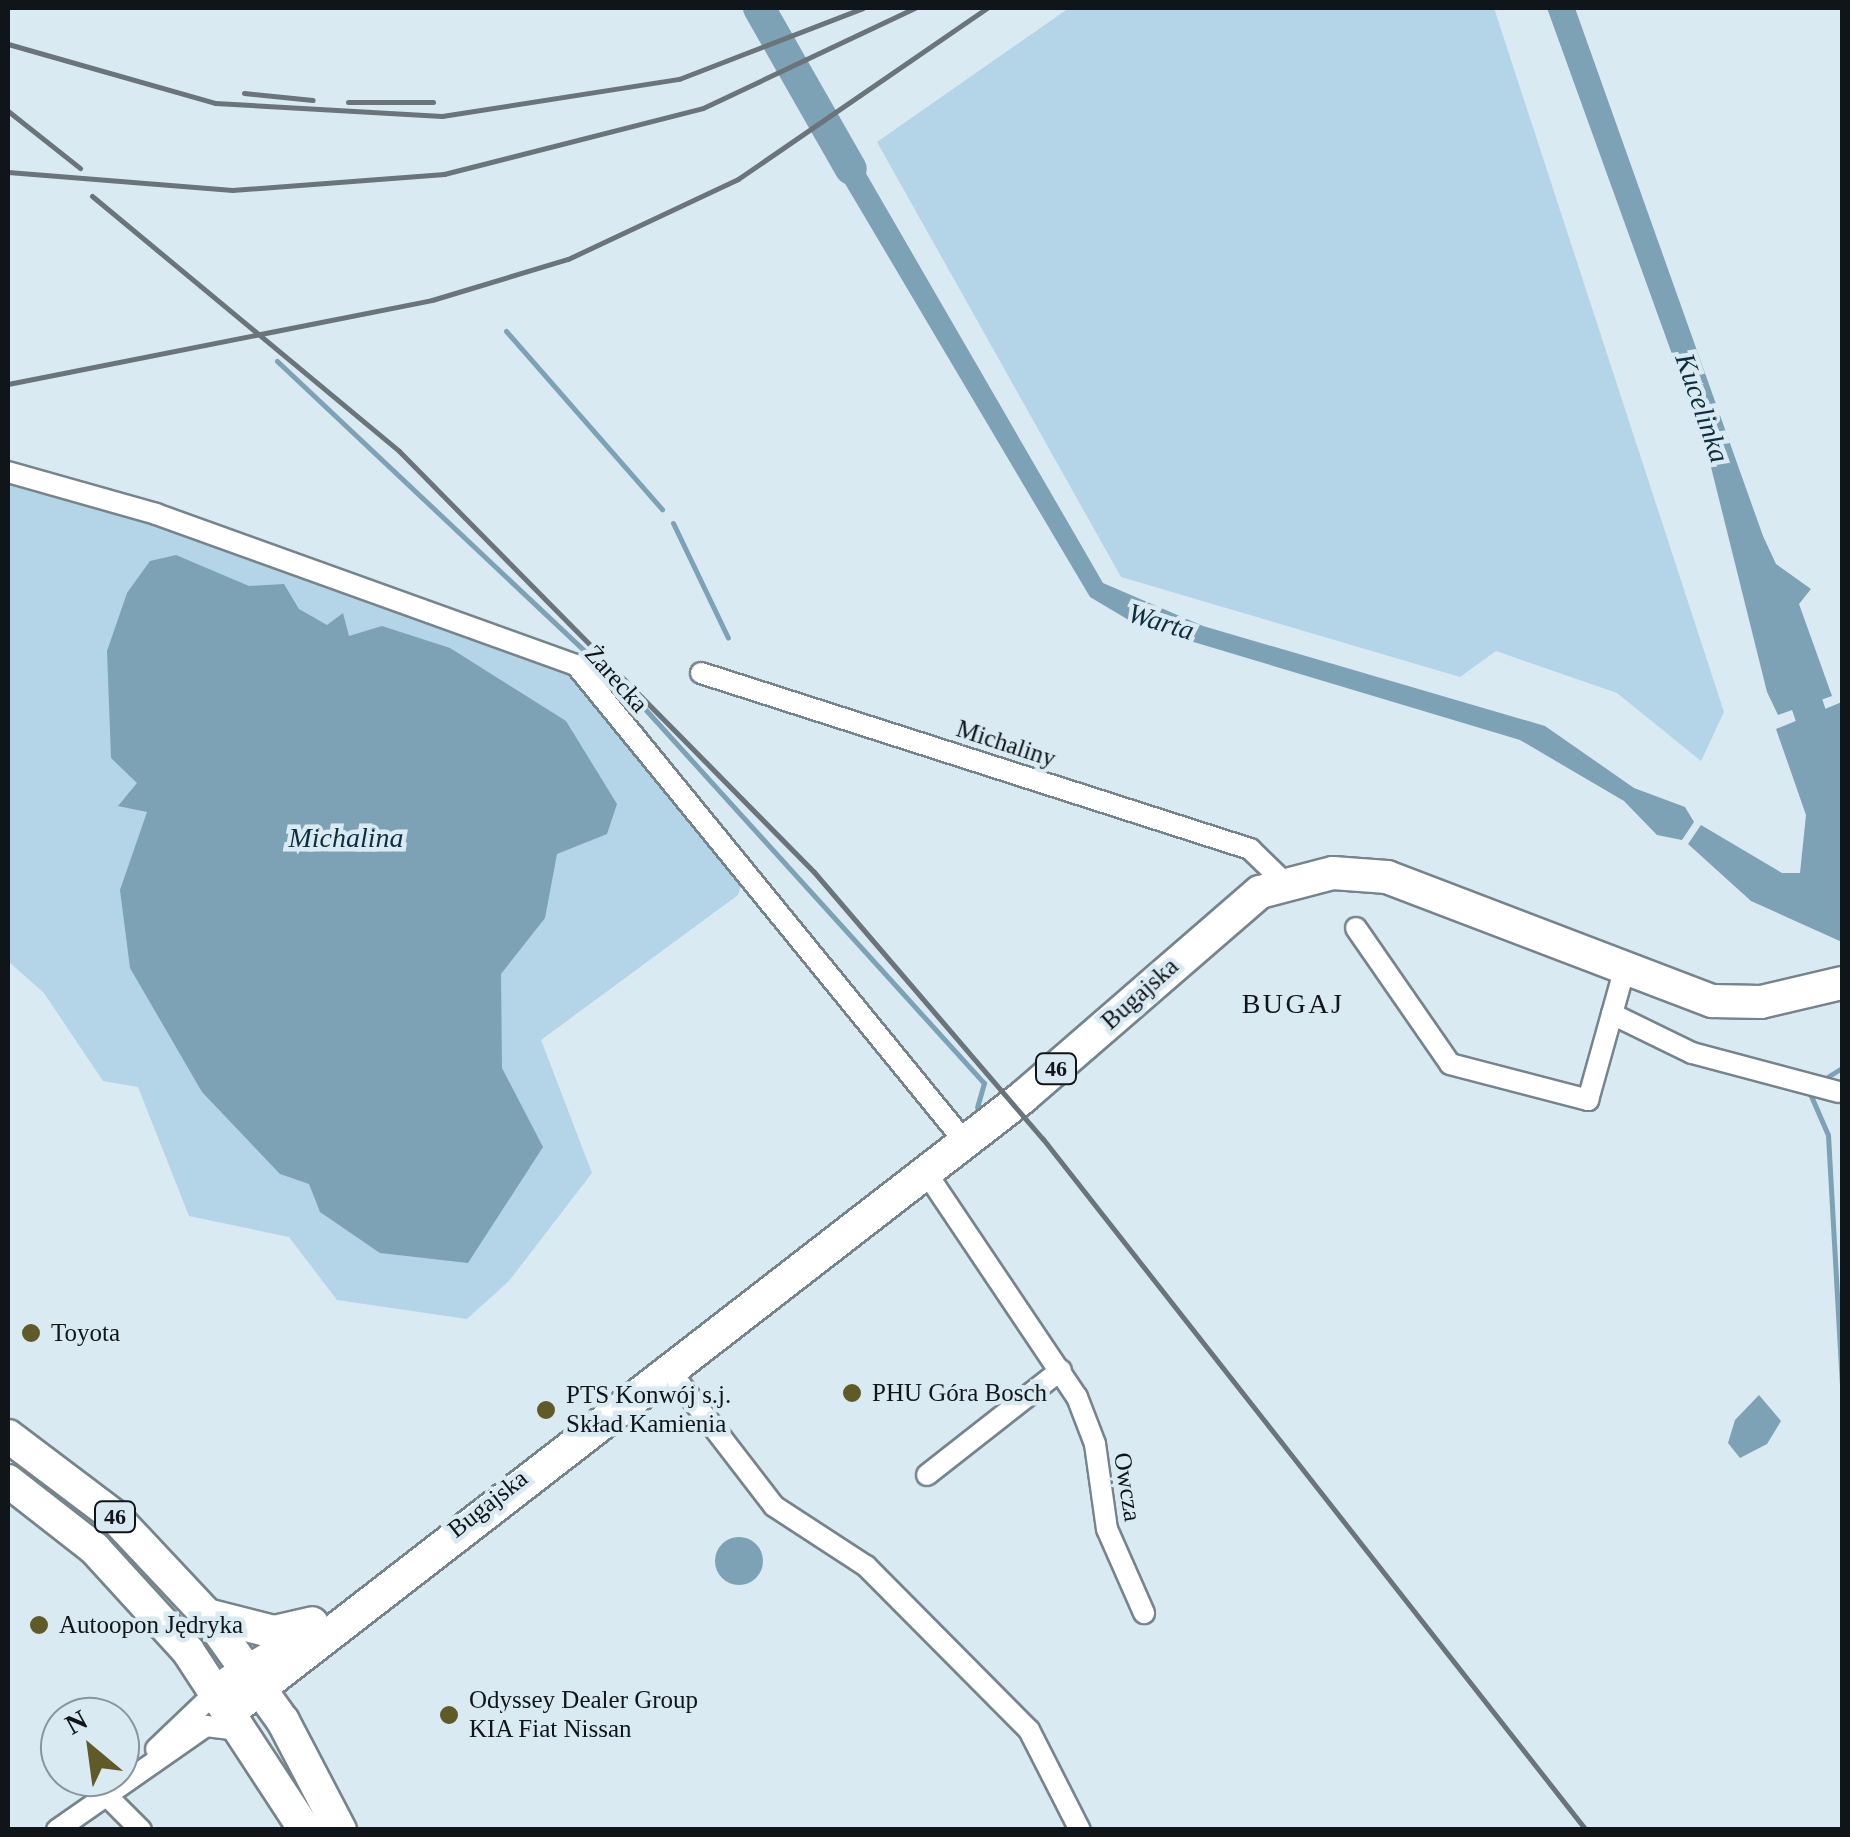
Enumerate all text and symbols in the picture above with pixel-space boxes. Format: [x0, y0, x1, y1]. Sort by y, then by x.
water label: Kucelinka [1668, 349, 1736, 467]
water label: Warta [1124, 596, 1198, 648]
street label: Żarecka [578, 639, 654, 719]
street label: Michaliny [953, 714, 1059, 774]
water label: Michalina [288, 821, 404, 855]
street label: Bugajska [1095, 952, 1185, 1036]
district label: BUGAJ [1242, 987, 1344, 1021]
road number: 46 [1034, 1052, 1078, 1086]
place label: Toyota [51, 1318, 120, 1348]
marker: Toyota [20, 1322, 42, 1344]
place label: PHU Góra Bosch [872, 1378, 1047, 1408]
place label: PTS Konwój s.j. Skład Kamienia [566, 1381, 731, 1440]
marker: PHU Góra Bosch [841, 1382, 863, 1404]
marker: PTS Konwój s.j. Skład Kamienia [535, 1399, 557, 1421]
street label: Owcza [1107, 1450, 1147, 1524]
street label: Bugajska [442, 1464, 534, 1544]
road number: 46 [92, 1500, 138, 1534]
place label: Autoopon Jędryka [59, 1610, 243, 1640]
marker: Autoopon Jędryka [28, 1614, 50, 1636]
place label: Odyssey Dealer Group KIA Fiat Nissan [469, 1686, 698, 1745]
north arrow [40, 1697, 140, 1797]
text: N [60, 1704, 93, 1741]
marker: Odyssey Dealer Group KIA Fiat Nissan [438, 1704, 460, 1726]

